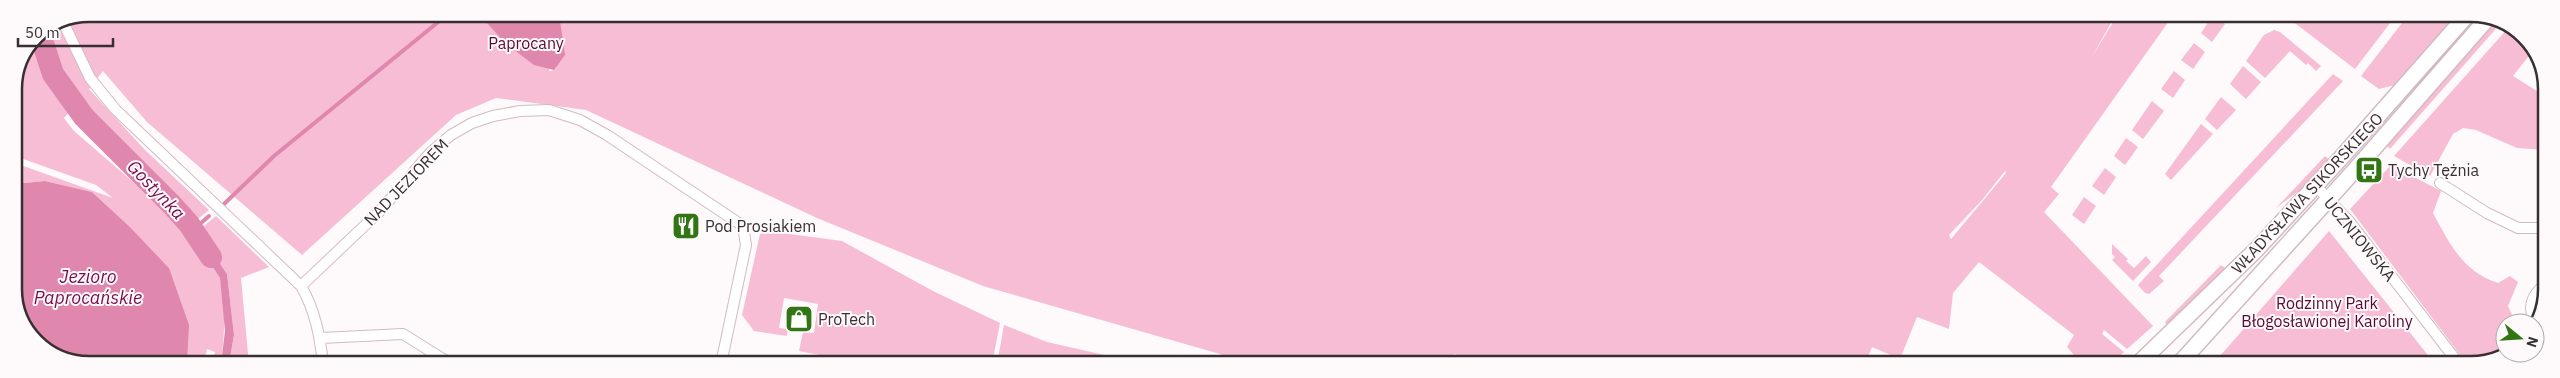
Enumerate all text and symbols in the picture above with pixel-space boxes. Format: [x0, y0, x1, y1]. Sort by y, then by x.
scale bar [18, 15, 112, 47]
text: 50 m [25, 23, 60, 42]
park label: Paprocany [488, 33, 564, 53]
street label: WŁADYSŁAWA SIKORSKIEGO [2227, 108, 2387, 278]
street label: NAD JEZIOREM [360, 134, 452, 230]
water label: Gostynka [122, 155, 190, 224]
bus stop icon: Tychy Tężnia [2354, 155, 2384, 185]
place label: Tychy Tężnia [2388, 160, 2480, 180]
street label: UCZNIOWSKA [2320, 193, 2400, 285]
restaurant icon: Pod Prosiakiem [671, 211, 701, 241]
place label: Pod Prosiakiem [705, 216, 816, 236]
water label: Jezioro Paprocańskie [34, 265, 142, 309]
park label: Rodzinny Park Błogosławionej Karoliny [2241, 293, 2413, 331]
shop icon: ProTech [784, 304, 814, 334]
place label: ProTech [818, 309, 875, 329]
north arrow [2495, 313, 2545, 363]
text: N [2522, 334, 2542, 350]

